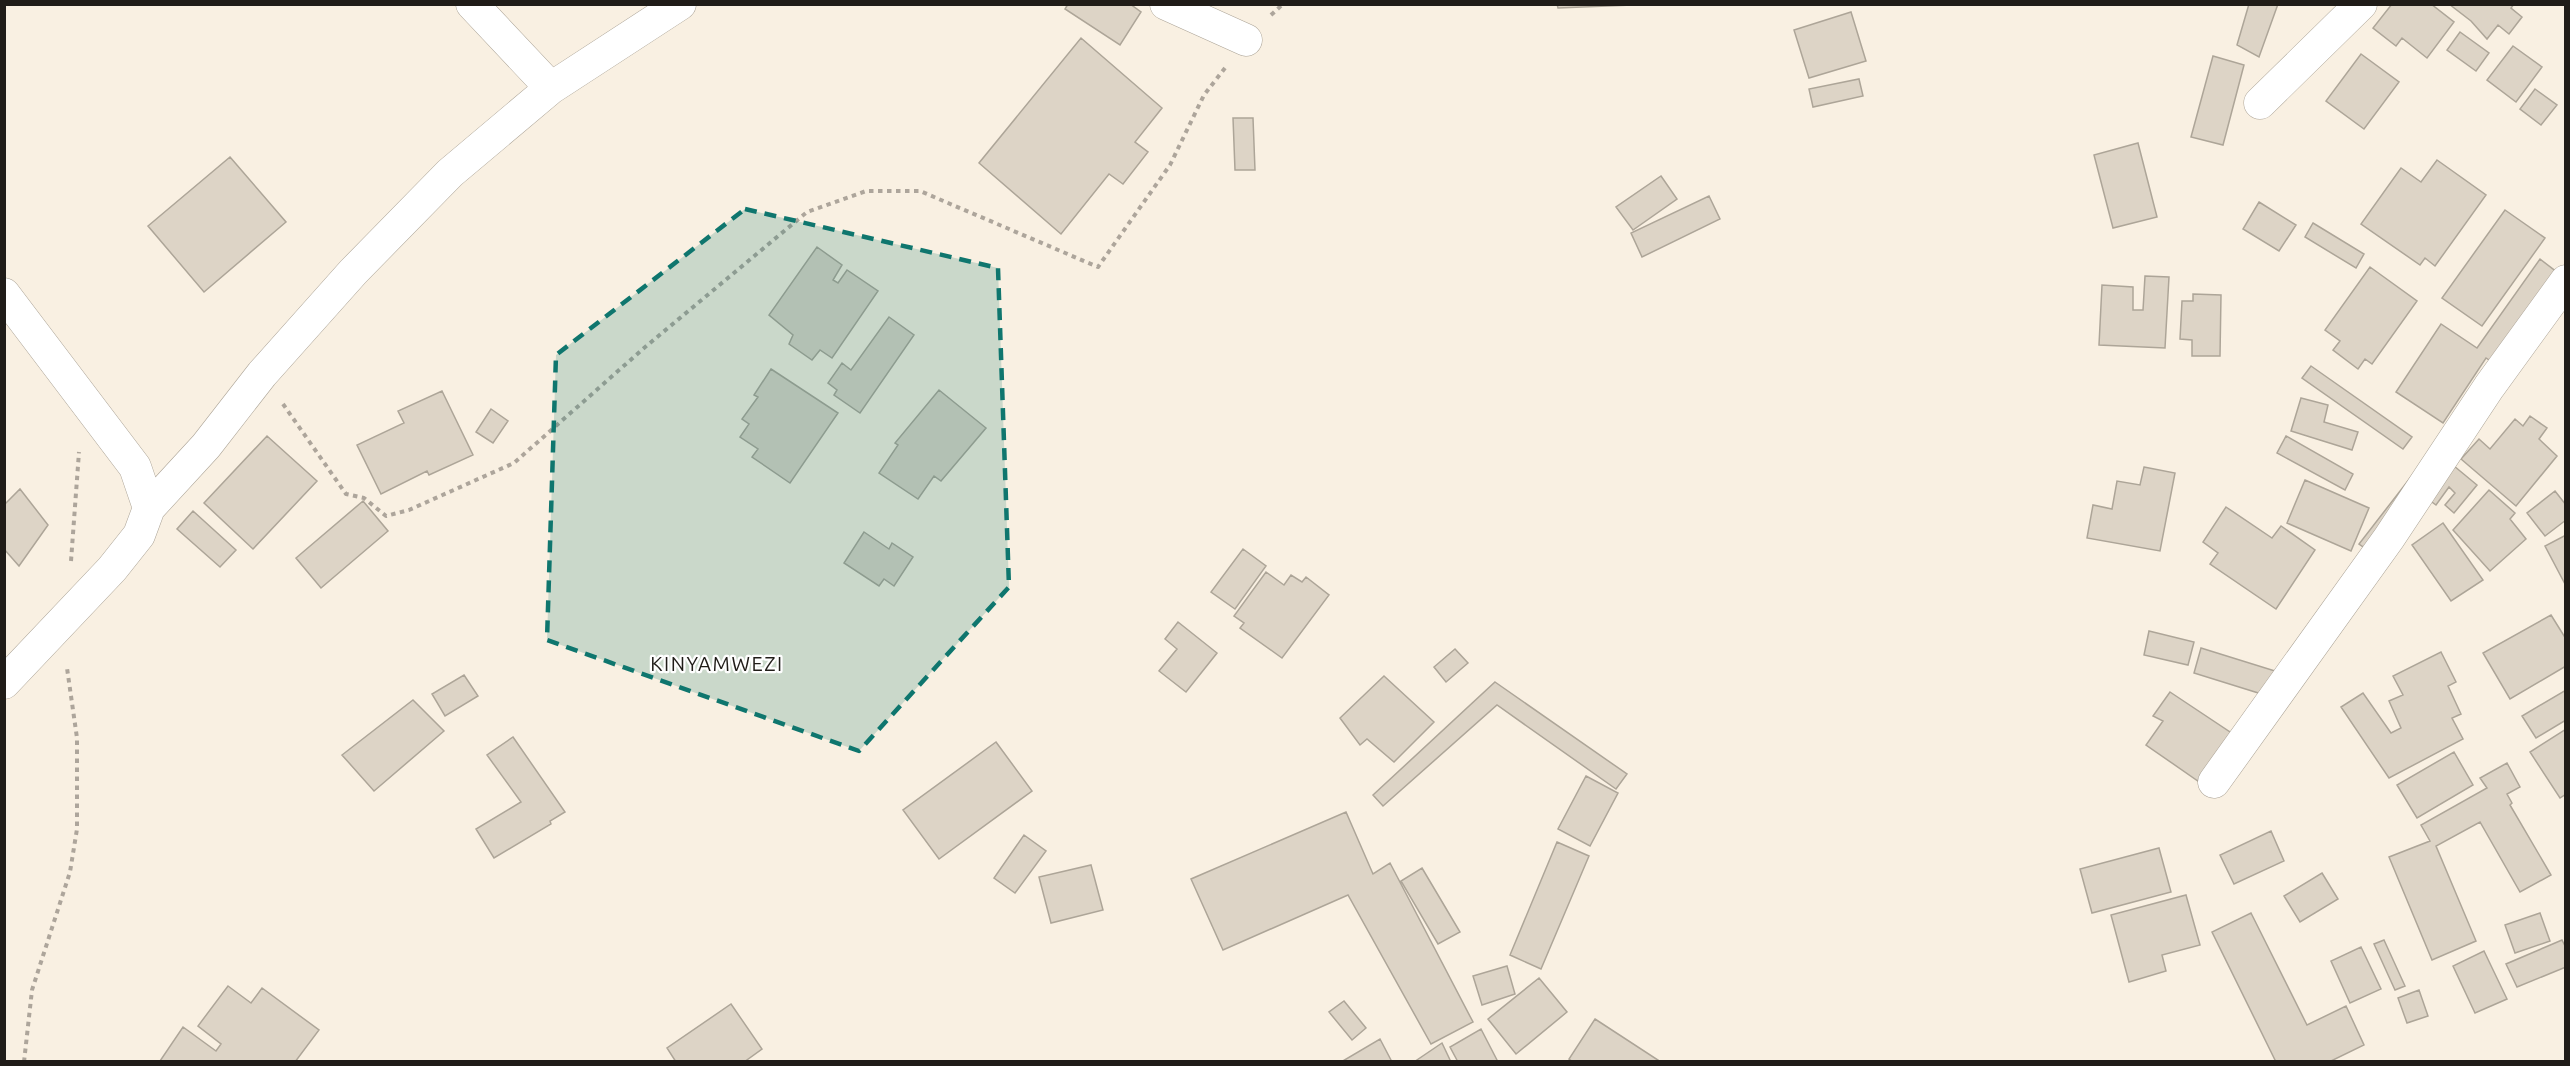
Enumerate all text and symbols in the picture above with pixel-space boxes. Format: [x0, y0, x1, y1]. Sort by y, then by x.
district label: KINYAMWEZI [650, 652, 784, 675]

